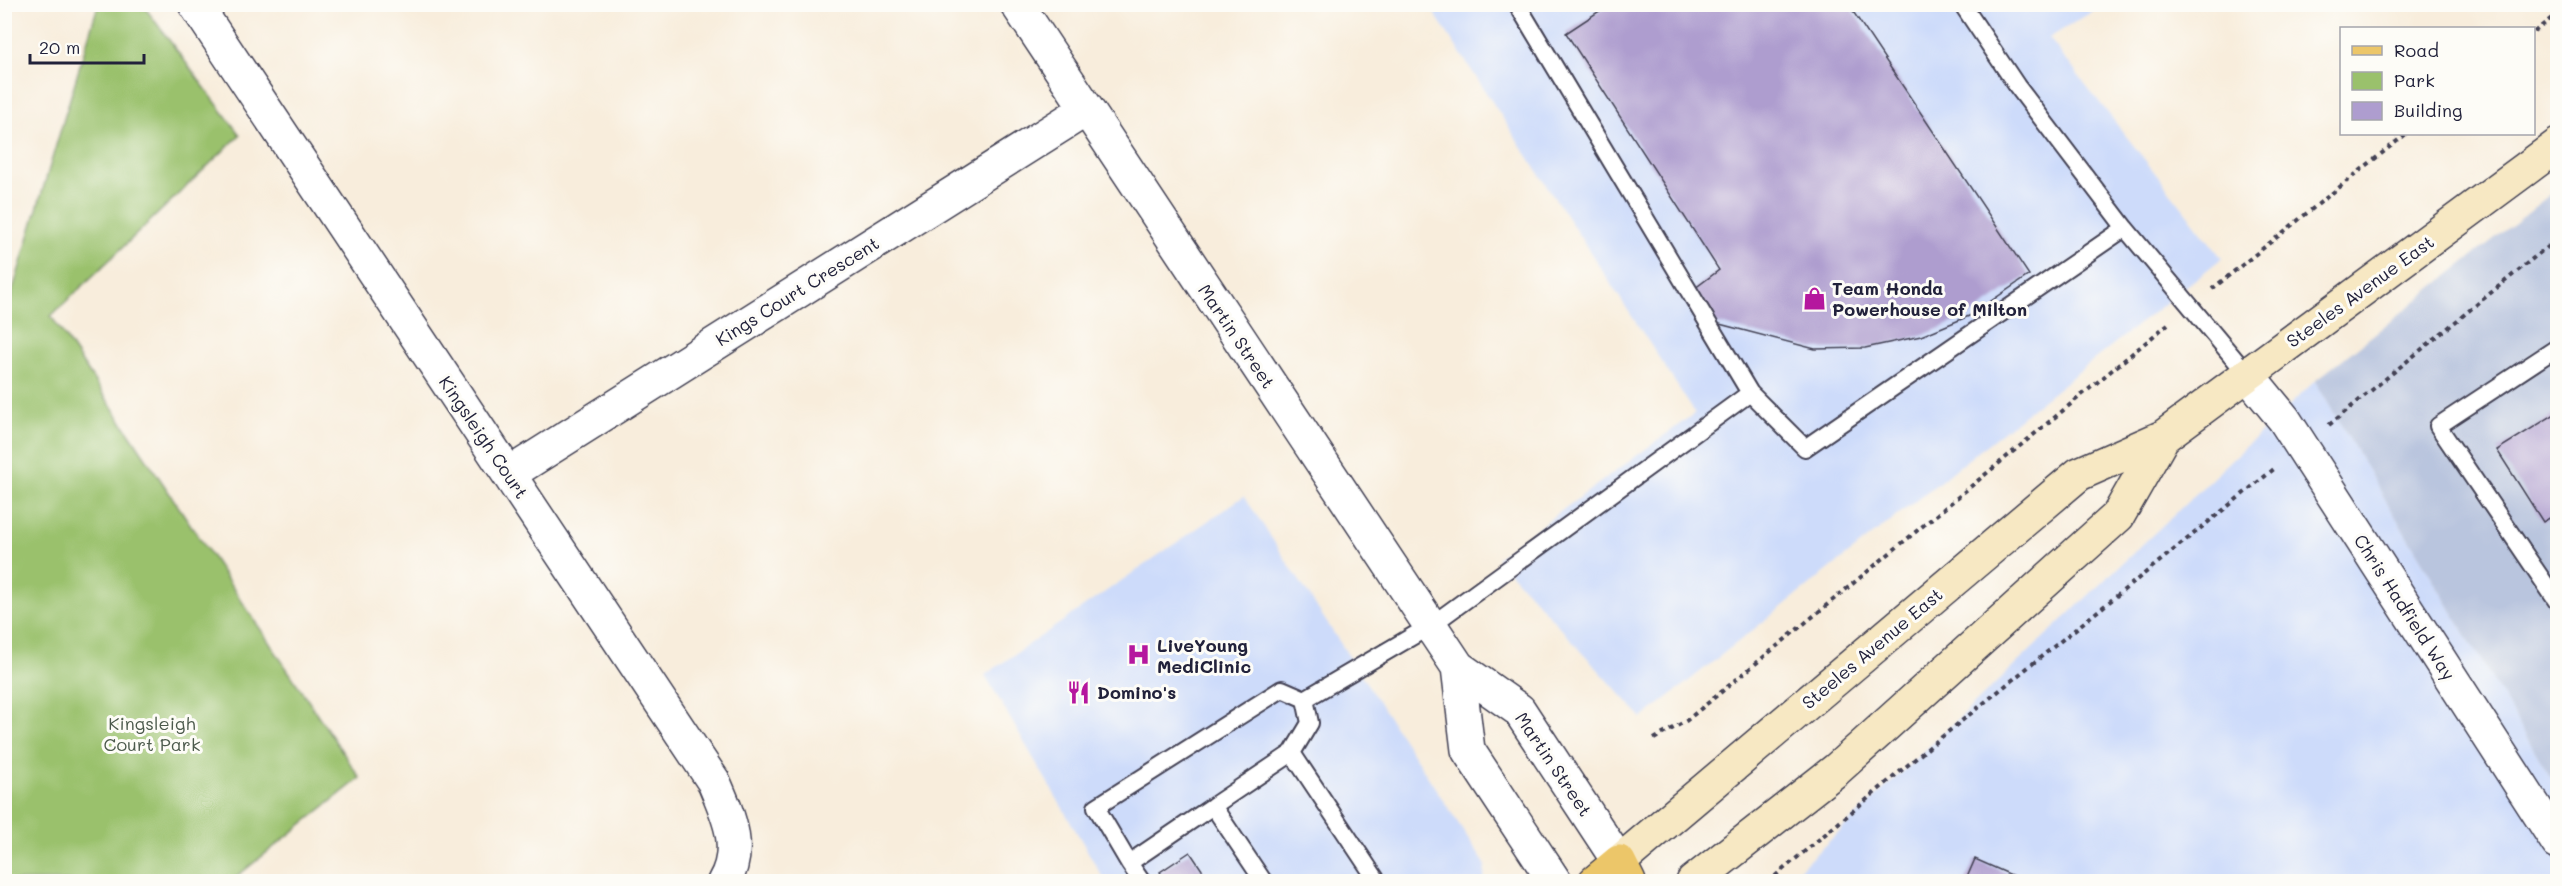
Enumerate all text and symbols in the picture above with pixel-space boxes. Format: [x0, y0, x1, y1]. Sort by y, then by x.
scale bar [30, 27, 144, 65]
legend [2340, 27, 2535, 135]
text: 20 m [39, 35, 80, 59]
text: Road [2394, 38, 2439, 62]
text: Park [2394, 68, 2435, 92]
text: Building [2394, 98, 2462, 122]
street label: Steeles Avenue East [2281, 229, 2439, 353]
street label: Kings Court Crescent [711, 231, 883, 351]
place label: Team Honda Powerhouse of Milton [1832, 276, 2027, 321]
street label: Martin Street [1193, 279, 1281, 393]
shop icon: Team Honda Powerhouse of Milton [1801, 285, 1827, 311]
street label: Kingsleigh Court [434, 371, 534, 503]
street label: Chris Hadfield Way [2349, 529, 2461, 685]
street label: Steeles Avenue East [1797, 582, 1947, 714]
place label: LiveYoung MediClinic [1157, 633, 1251, 678]
hospital icon: LiveYoung MediClinic [1126, 642, 1152, 668]
restaurant icon: Domino's [1066, 679, 1092, 705]
place label: Domino's [1097, 680, 1176, 704]
street label: Martin Street [1510, 707, 1598, 821]
park label: Kingsleigh Court Park [104, 711, 200, 756]

